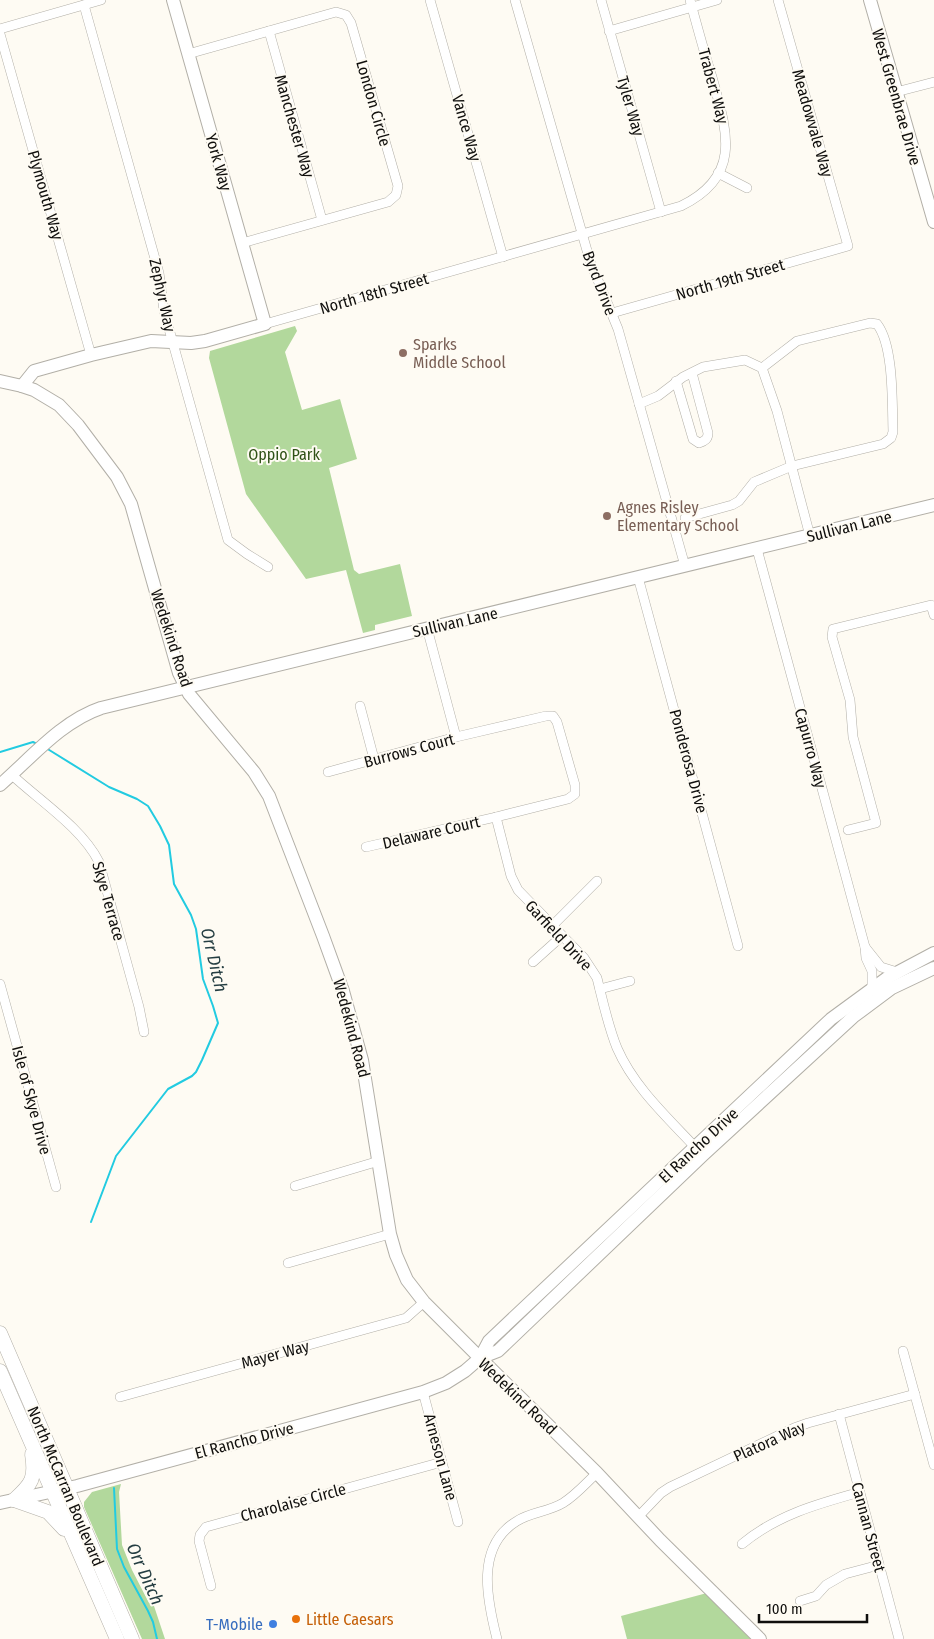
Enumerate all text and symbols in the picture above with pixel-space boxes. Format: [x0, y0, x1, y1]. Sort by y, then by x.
street label: West Greenbrae Drive [868, 27, 925, 168]
street label: Trabert Way [694, 46, 733, 127]
street label: London Circle [352, 58, 395, 149]
street label: Meadowvale Way [788, 67, 837, 180]
street label: Manchester Way [271, 72, 319, 181]
street label: Tyler Way [613, 74, 648, 139]
street label: Vance Way [448, 93, 485, 164]
street label: York Way [201, 131, 236, 194]
street label: Plymouth Way [24, 148, 68, 243]
street label: Byrd Drive [579, 248, 620, 318]
street label: North 19th Street [674, 255, 787, 304]
street label: Zephyr Way [145, 257, 180, 334]
street label: North 18th Street [318, 269, 431, 318]
place label: Sparks Middle School [413, 335, 506, 372]
marker: Sparks Middle School [397, 347, 409, 359]
park label: Oppio Park [248, 445, 320, 464]
place label: Agnes Risley Elementary School [617, 498, 739, 535]
street label: Sullivan Lane [805, 507, 894, 546]
marker: Agnes Risley Elementary School [601, 510, 613, 522]
street label: Wedekind Road [147, 587, 196, 689]
street label: Sullivan Lane [411, 603, 500, 642]
street label: Capurro Way [791, 706, 831, 791]
street label: Ponderosa Drive [665, 707, 712, 815]
street label: Burrows Court [362, 729, 457, 772]
street label: Delaware Court [381, 812, 482, 853]
street label: Skye Terrace [88, 859, 129, 943]
street label: Garfield Drive [521, 896, 596, 975]
water label: Orr Ditch [196, 926, 232, 994]
street label: Wedekind Road [329, 977, 374, 1080]
street label: Isle of Skye Drive [8, 1044, 55, 1157]
street label: El Rancho Drive [655, 1104, 742, 1187]
street label: Mayer Way [239, 1336, 312, 1373]
street label: Wedekind Road [474, 1354, 561, 1438]
street label: North McCarran Boulevard [23, 1403, 108, 1569]
street label: Arneson Lane [420, 1412, 461, 1503]
street label: Platora Way [730, 1417, 809, 1466]
street label: El Rancho Drive [193, 1418, 296, 1463]
street label: Charolaise Circle [238, 1479, 348, 1526]
street label: Cannan Street [847, 1480, 890, 1575]
water label: Orr Ditch [122, 1540, 168, 1608]
scale bar [759, 1592, 866, 1624]
text: 100 m [766, 1600, 803, 1618]
place label: Little Caesars [306, 1610, 394, 1629]
marker: Little Caesars [290, 1613, 302, 1625]
place label: T-Mobile [206, 1615, 263, 1634]
marker: T-Mobile [267, 1618, 279, 1630]

